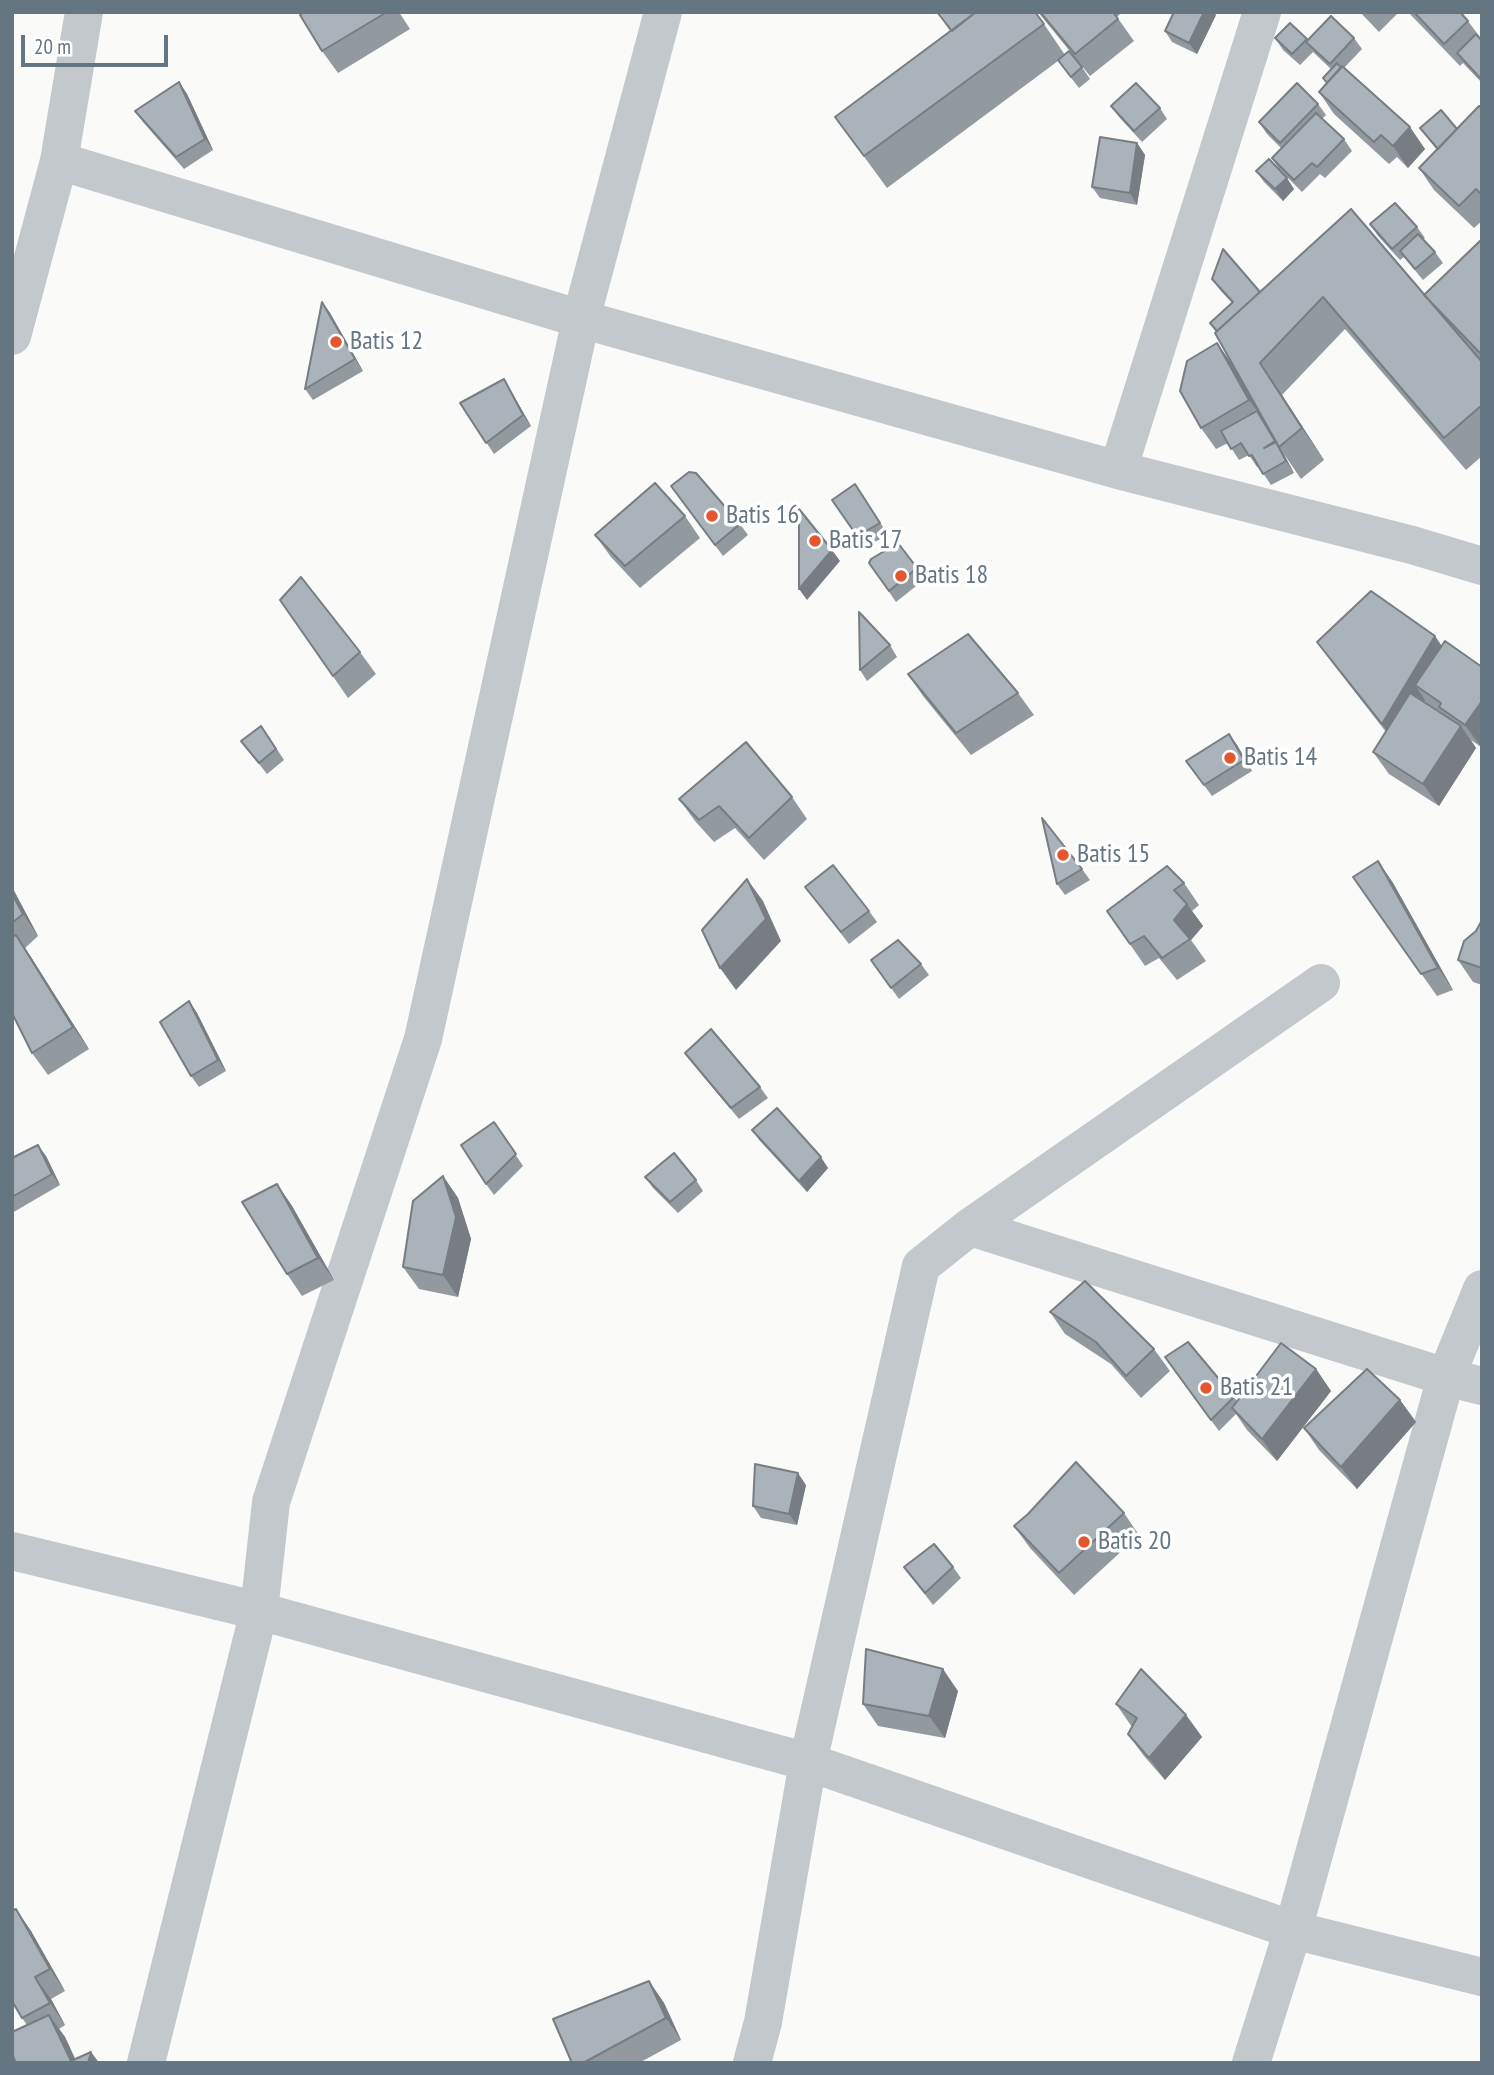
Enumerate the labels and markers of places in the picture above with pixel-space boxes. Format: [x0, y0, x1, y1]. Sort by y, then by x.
place label: Batis 12 [350, 326, 423, 358]
marker: Batis 12 [328, 334, 344, 350]
place label: Batis 16 [726, 500, 799, 532]
marker: Batis 16 [704, 508, 720, 524]
place label: Batis 17 [829, 525, 902, 557]
marker: Batis 17 [807, 533, 823, 549]
place label: Batis 18 [915, 560, 988, 592]
marker: Batis 18 [893, 568, 909, 584]
place label: Batis 14 [1244, 742, 1317, 774]
marker: Batis 14 [1222, 750, 1238, 766]
place label: Batis 15 [1077, 839, 1150, 871]
marker: Batis 15 [1055, 847, 1071, 863]
place label: Batis 21 [1220, 1372, 1293, 1404]
marker: Batis 21 [1198, 1380, 1214, 1396]
place label: Batis 20 [1098, 1526, 1171, 1558]
marker: Batis 20 [1076, 1534, 1092, 1550]

